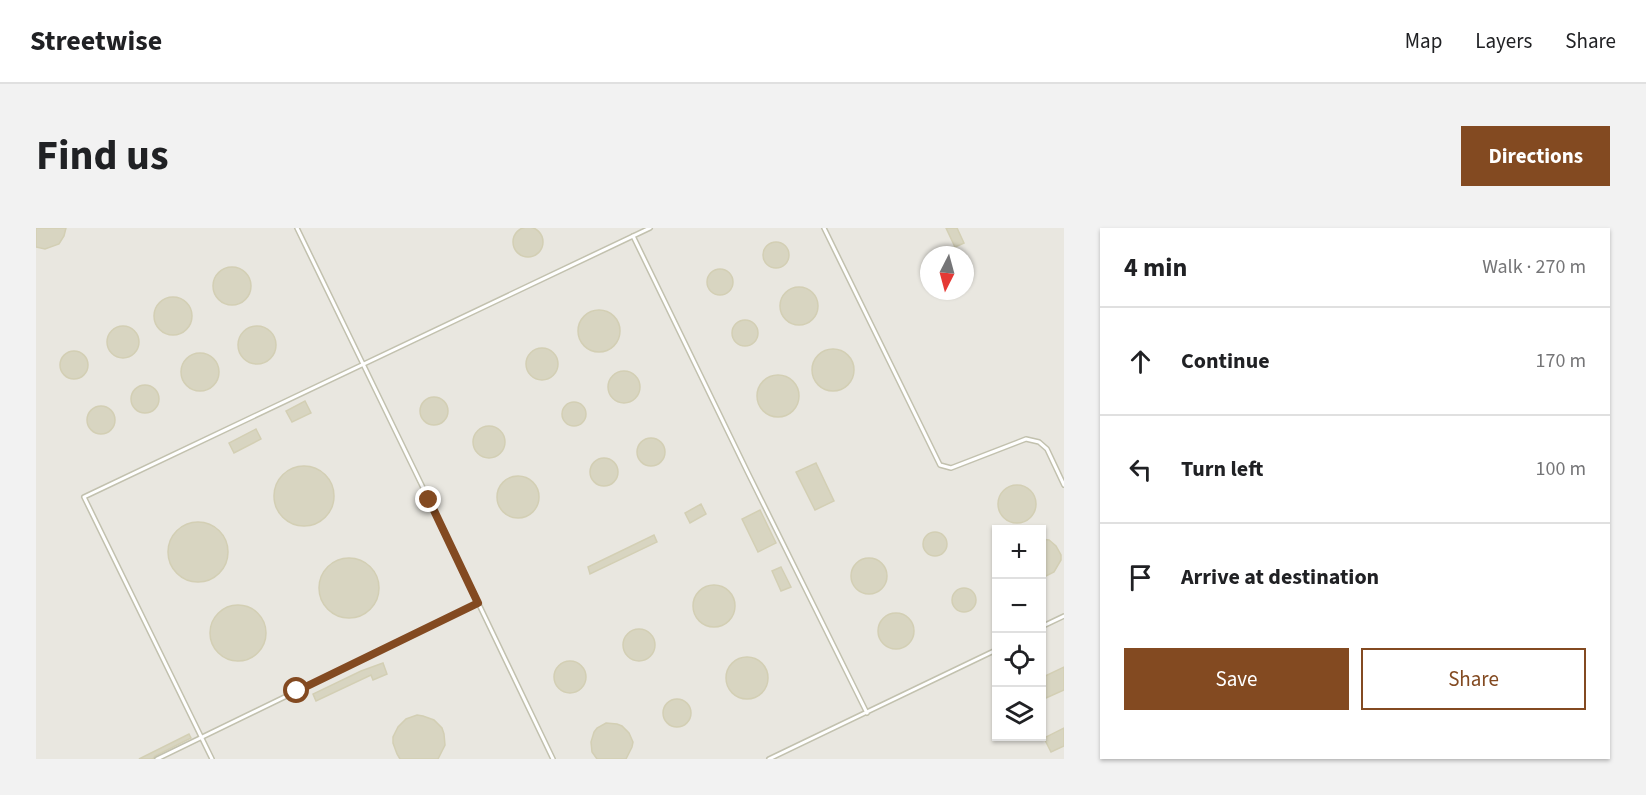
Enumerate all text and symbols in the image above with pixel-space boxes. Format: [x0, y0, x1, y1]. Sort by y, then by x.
text: Streetwise [30, 21, 162, 61]
text: Map [1405, 26, 1442, 56]
text: Layers [1475, 26, 1532, 56]
text: Share [1565, 26, 1616, 56]
text: Find us [36, 126, 169, 186]
button: Directions [1461, 126, 1610, 186]
north arrow [920, 246, 974, 300]
text: 4 min [1124, 249, 1187, 286]
text: Walk · 270 m [1482, 253, 1586, 281]
icon: ahead [1124, 345, 1157, 378]
text: Continue [1181, 345, 1270, 377]
text: 170 m [1536, 347, 1586, 375]
icon: left [1124, 453, 1157, 486]
text: Turn left [1181, 453, 1263, 485]
text: 100 m [1536, 455, 1586, 483]
route end [415, 486, 441, 512]
map controls [992, 525, 1046, 741]
button: + [992, 525, 1046, 579]
icon: arrive [1124, 561, 1157, 594]
text: Arrive at destination [1181, 561, 1379, 593]
button: − [992, 579, 1046, 633]
button: locate [992, 633, 1046, 687]
button: Save [1124, 648, 1349, 710]
button: Share [1361, 648, 1586, 710]
route start [283, 677, 309, 703]
button: layers [992, 687, 1046, 741]

